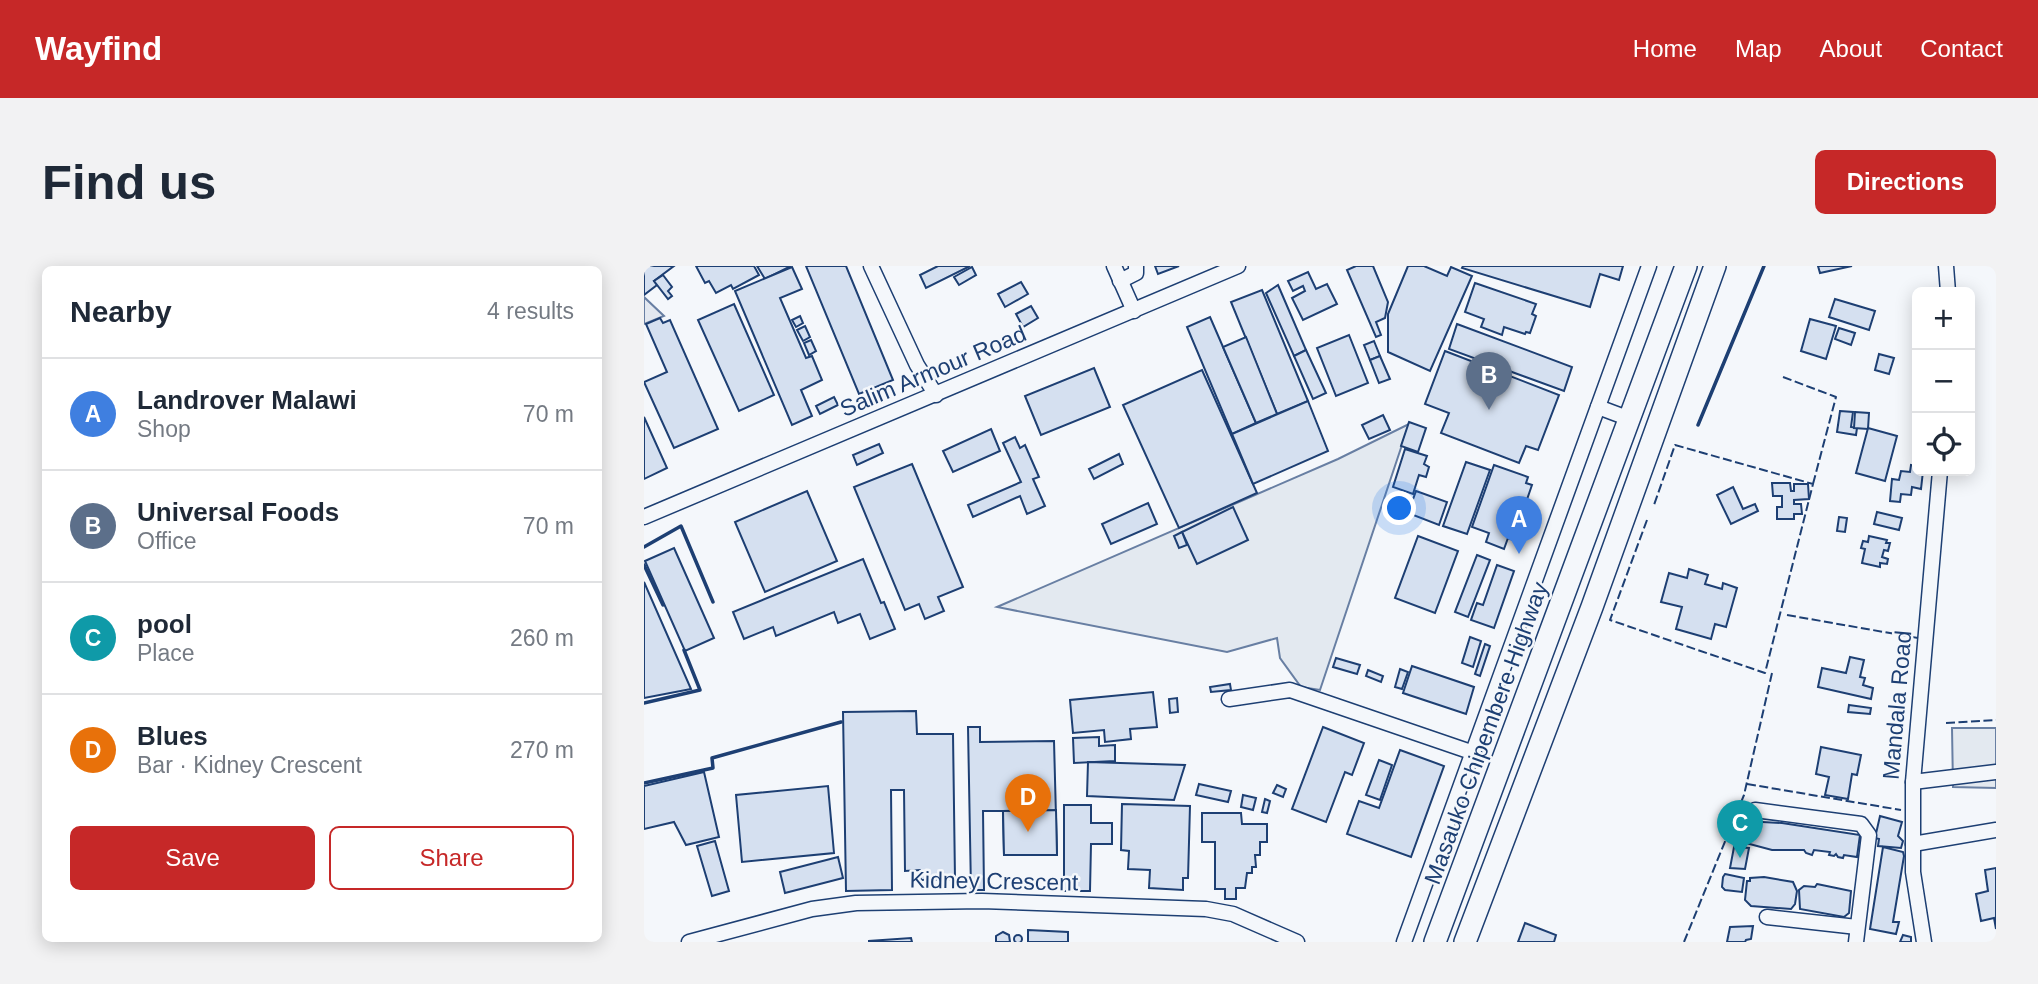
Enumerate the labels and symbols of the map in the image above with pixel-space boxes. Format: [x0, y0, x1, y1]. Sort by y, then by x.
street label: Salim Armour Road [836, 320, 1030, 422]
pin: B [1466, 352, 1512, 410]
your location [1382, 491, 1416, 525]
pin: A [1496, 496, 1542, 554]
street label: Masauko Chipembere Highway [1419, 578, 1553, 888]
street label: Mandala Road [1878, 629, 1916, 781]
pin: D [1005, 774, 1051, 832]
pin: C [1717, 800, 1763, 858]
street label: Kidney Crescent [909, 867, 1079, 895]

